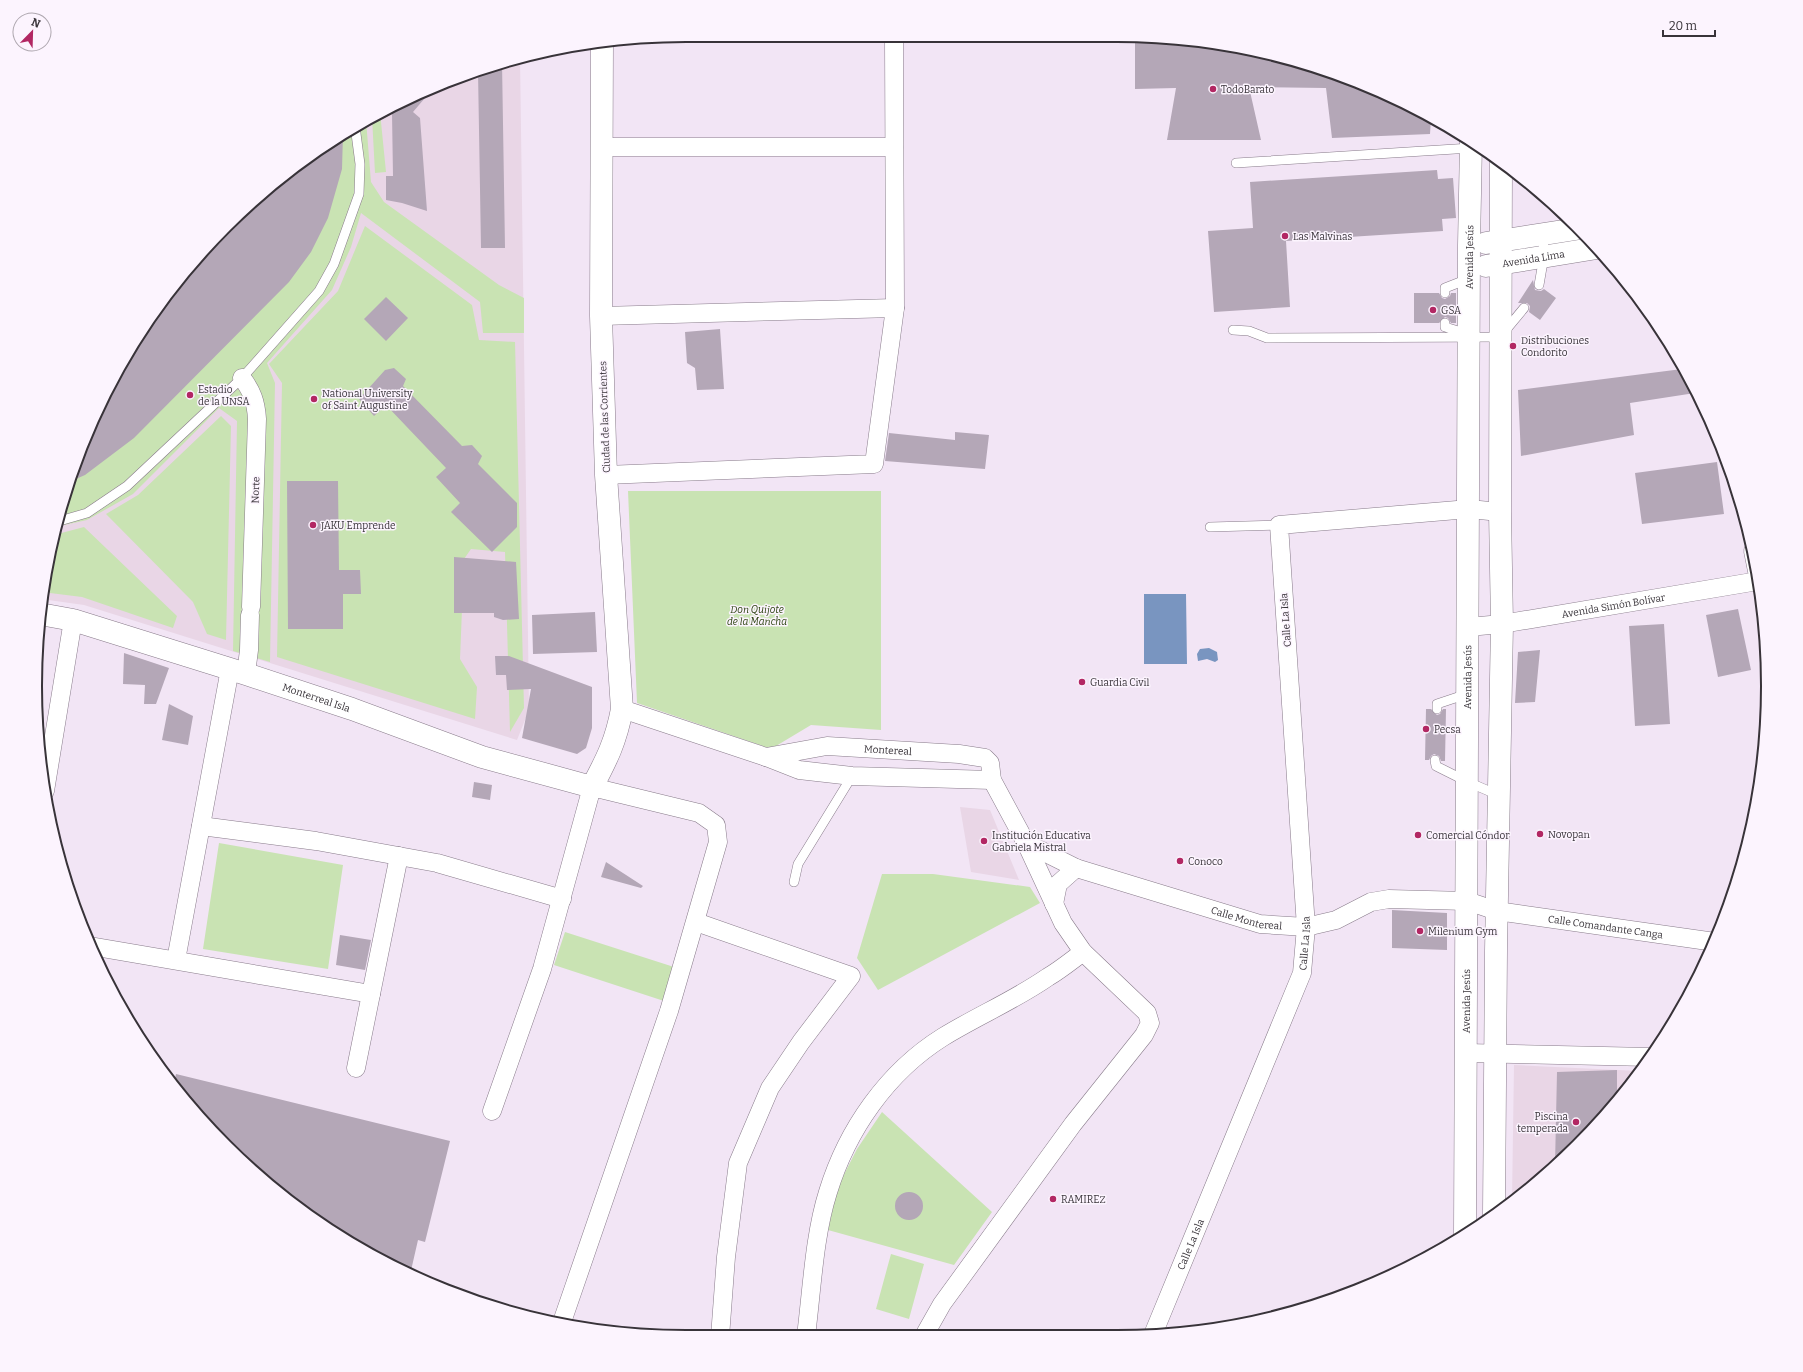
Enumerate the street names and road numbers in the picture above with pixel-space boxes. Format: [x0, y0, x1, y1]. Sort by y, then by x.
street label: Avenida Jesús [1463, 225, 1476, 289]
street label: Avenida Lima [1501, 248, 1566, 270]
street label: Ciudad de las Corrientes [597, 361, 613, 473]
street label: Norte [250, 476, 262, 504]
street label: Calle La Isla [1278, 592, 1294, 647]
street label: Avenida Simón Bolívar [1561, 592, 1667, 621]
street label: Avenida Jesús [1461, 645, 1474, 709]
street label: Monterreal Isla [281, 681, 352, 715]
street label: Montereal [864, 743, 912, 758]
street label: Calle Montereal [1209, 904, 1283, 932]
street label: Calle Comandante Canga [1547, 913, 1664, 942]
street label: Calle La Isla [1297, 915, 1313, 971]
street label: Avenida Jesús [1460, 969, 1473, 1033]
street label: Calle La Isla [1175, 1217, 1207, 1272]

